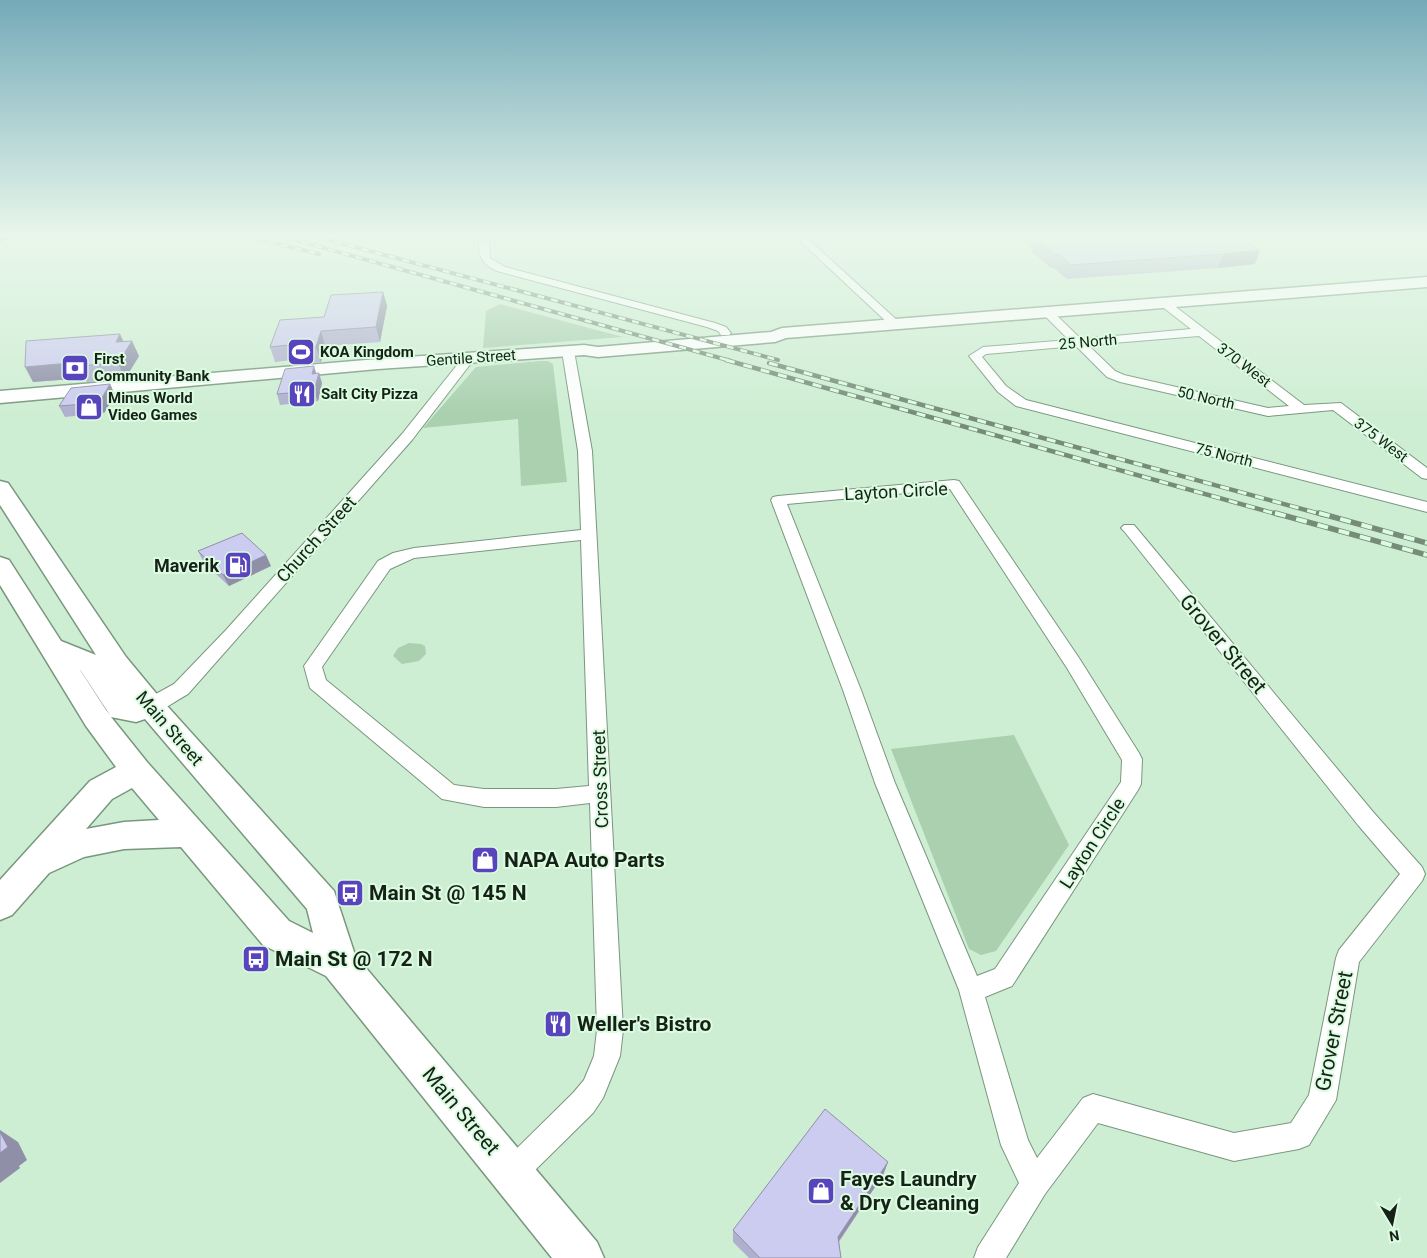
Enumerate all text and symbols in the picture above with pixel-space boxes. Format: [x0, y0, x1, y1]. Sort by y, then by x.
street label: 25 North [1058, 330, 1118, 354]
sports icon: KOA Kingdom [286, 337, 316, 367]
street label: 370 West [1214, 339, 1275, 391]
place label: KOA Kingdom [320, 343, 414, 361]
street label: Gentile Street [426, 346, 517, 370]
place label: First Community Bank [94, 350, 210, 385]
bank icon: First Community Bank [60, 353, 90, 383]
restaurant icon: Salt City Pizza [287, 379, 317, 409]
street label: 50 North [1175, 383, 1237, 413]
place label: Salt City Pizza [321, 385, 418, 403]
place label: Minus World Video Games [108, 389, 198, 424]
shop icon: Minus World Video Games [74, 392, 104, 422]
street label: 375 West [1351, 414, 1412, 466]
street label: 75 North [1193, 439, 1255, 471]
street label: Layton Circle [844, 478, 948, 504]
street label: Church Street [272, 491, 360, 586]
fuel station icon: Maverik [223, 550, 253, 580]
place label: Maverik [154, 555, 219, 576]
street label: Grover Street [1175, 590, 1271, 699]
street label: Main Street [132, 686, 208, 770]
street label: Cross Street [588, 729, 612, 829]
street label: Layton Circle [1055, 794, 1129, 892]
shop icon: NAPA Auto Parts [470, 845, 500, 875]
place label: NAPA Auto Parts [504, 848, 665, 872]
bus stop icon: Main St @ 145 N [335, 878, 365, 908]
place label: Main St @ 145 N [369, 881, 527, 905]
bus stop icon: Main St @ 172 N [241, 944, 271, 974]
place label: Main St @ 172 N [275, 947, 433, 971]
street label: Grover Street [1311, 969, 1357, 1093]
restaurant icon: Weller's Bistro [543, 1009, 573, 1039]
place label: Weller's Bistro [577, 1012, 711, 1036]
street label: Main Street [417, 1062, 505, 1160]
place label: Fayes Laundry & Dry Cleaning [840, 1167, 979, 1215]
shop icon: Fayes Laundry & Dry Cleaning [806, 1176, 836, 1206]
north arrow [1367, 1198, 1417, 1248]
text: N [1388, 1227, 1401, 1245]

